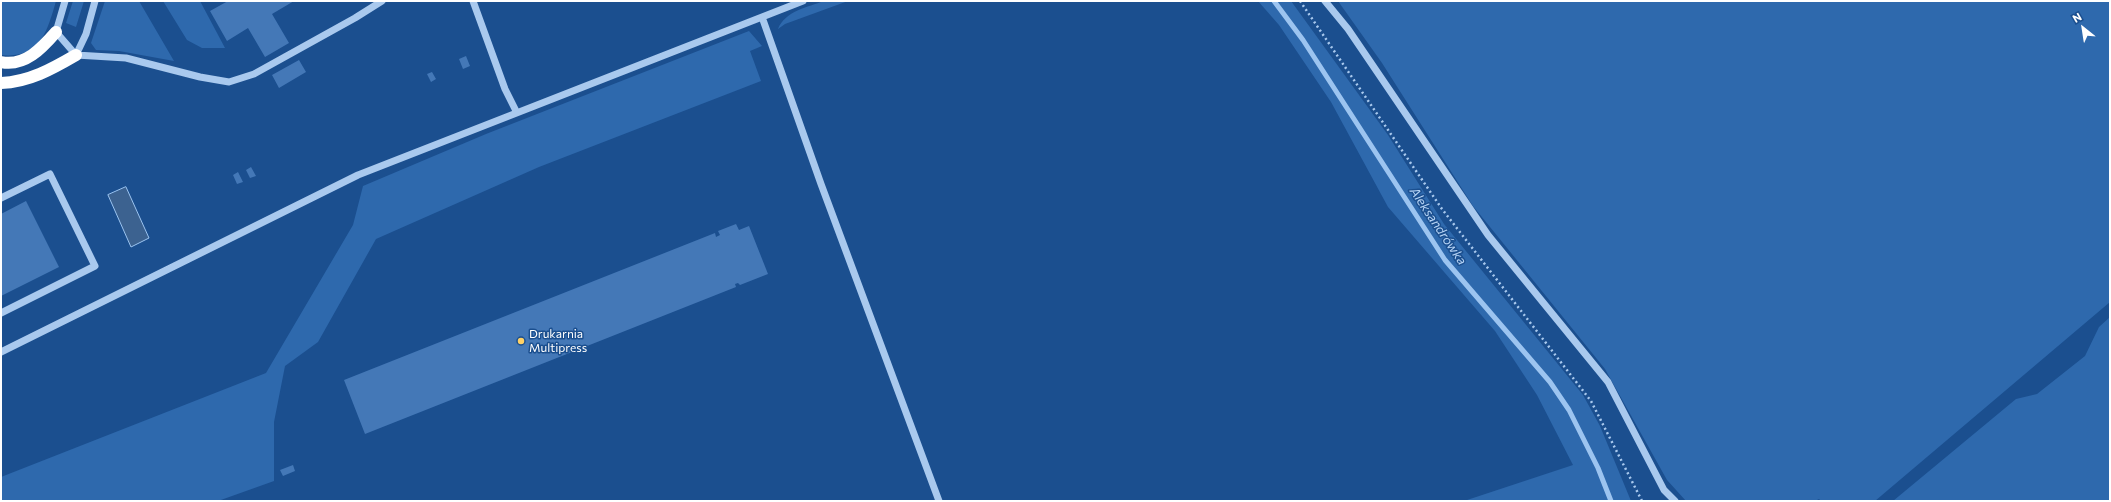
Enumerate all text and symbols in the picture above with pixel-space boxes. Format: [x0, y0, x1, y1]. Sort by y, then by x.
north arrow [2063, 8, 2103, 48]
text: N [2070, 9, 2084, 25]
water label: Aleksandrówka [1406, 184, 1470, 268]
place label: Drukarnia Multipress [529, 327, 587, 355]
marker: Drukarnia Multipress [516, 336, 526, 346]

